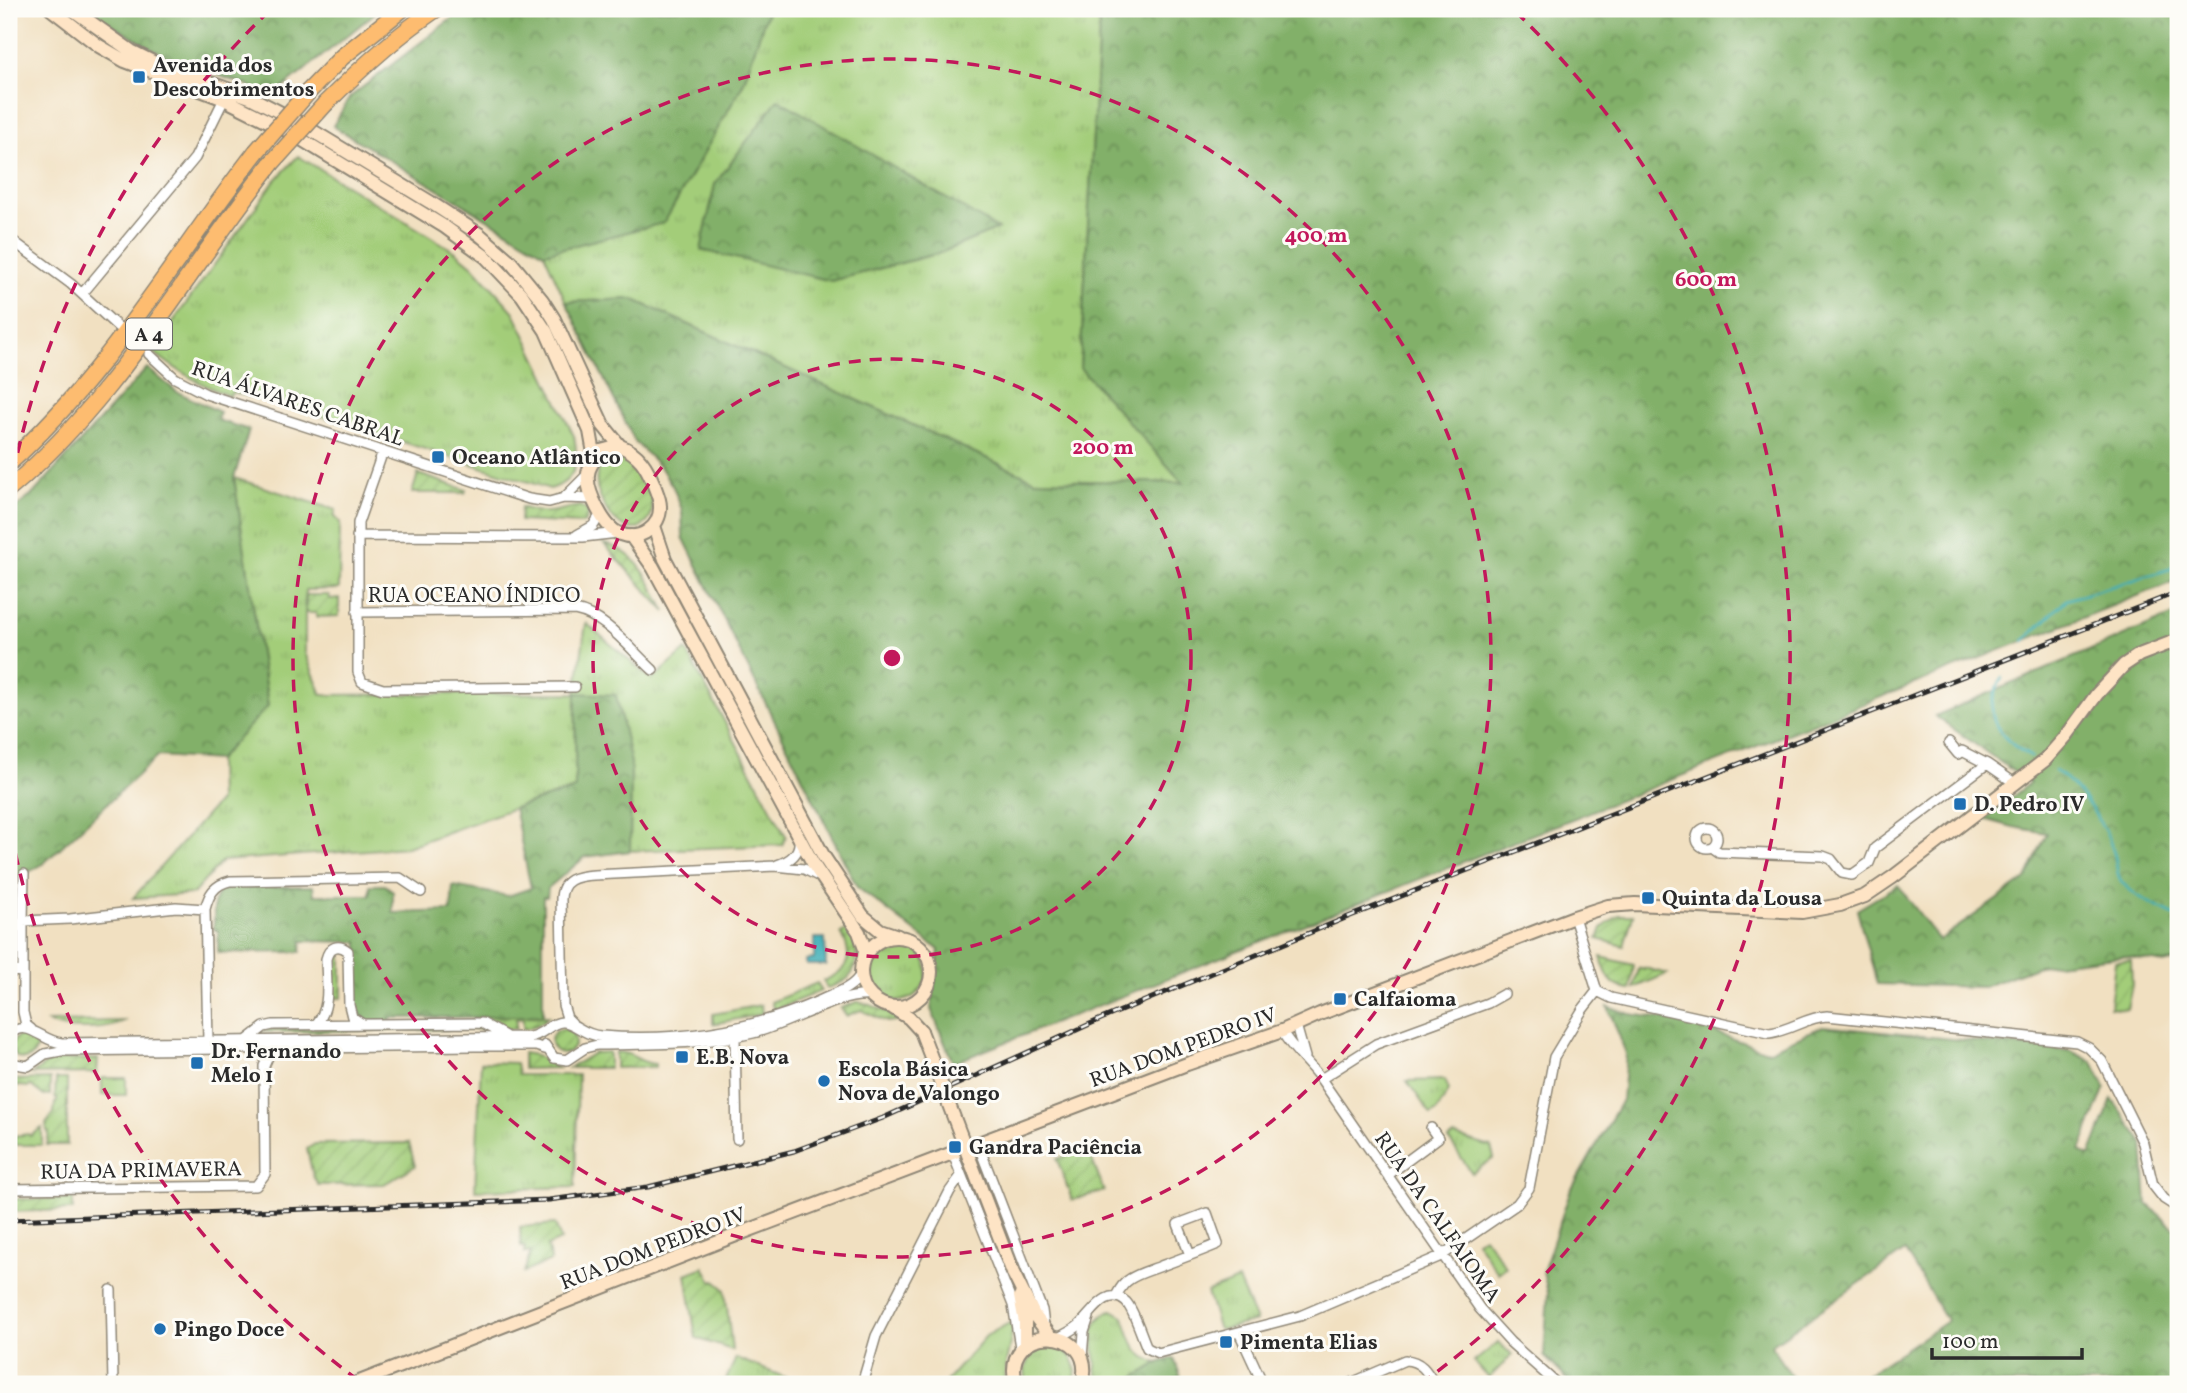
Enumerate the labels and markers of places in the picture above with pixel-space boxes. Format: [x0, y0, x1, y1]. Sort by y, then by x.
place label: Avenida dos Descobrimentos [153, 52, 314, 105]
marker: Avenida dos Descobrimentos [131, 69, 147, 85]
place label: Oceano Atlântico [452, 444, 621, 473]
marker: Oceano Atlântico [430, 449, 446, 465]
centre of rings [880, 646, 904, 670]
place label: D. Pedro IV [1974, 791, 2085, 820]
marker: D. Pedro IV [1952, 796, 1968, 812]
place label: Quinta da Lousa [1662, 885, 1822, 914]
marker: Quinta da Lousa [1640, 890, 1656, 906]
place label: Calfaioma [1354, 986, 1457, 1015]
marker: Calfaioma [1332, 991, 1348, 1007]
place label: Dr. Fernando Melo 1 [211, 1038, 341, 1091]
place label: E.B. Nova [696, 1044, 789, 1073]
marker: E.B. Nova [674, 1049, 690, 1065]
marker: Dr. Fernando Melo 1 [189, 1055, 205, 1071]
place label: Escola Básica Nova de Valongo [838, 1056, 1000, 1109]
marker: Escola Básica Nova de Valongo [816, 1073, 832, 1089]
place label: Gandra Paciência [969, 1134, 1142, 1163]
marker: Gandra Paciência [947, 1139, 963, 1155]
place label: Pingo Doce [174, 1316, 284, 1345]
marker: Pingo Doce [152, 1321, 168, 1337]
place label: Pimenta Elias [1240, 1329, 1378, 1358]
marker: Pimenta Elias [1218, 1334, 1234, 1350]

